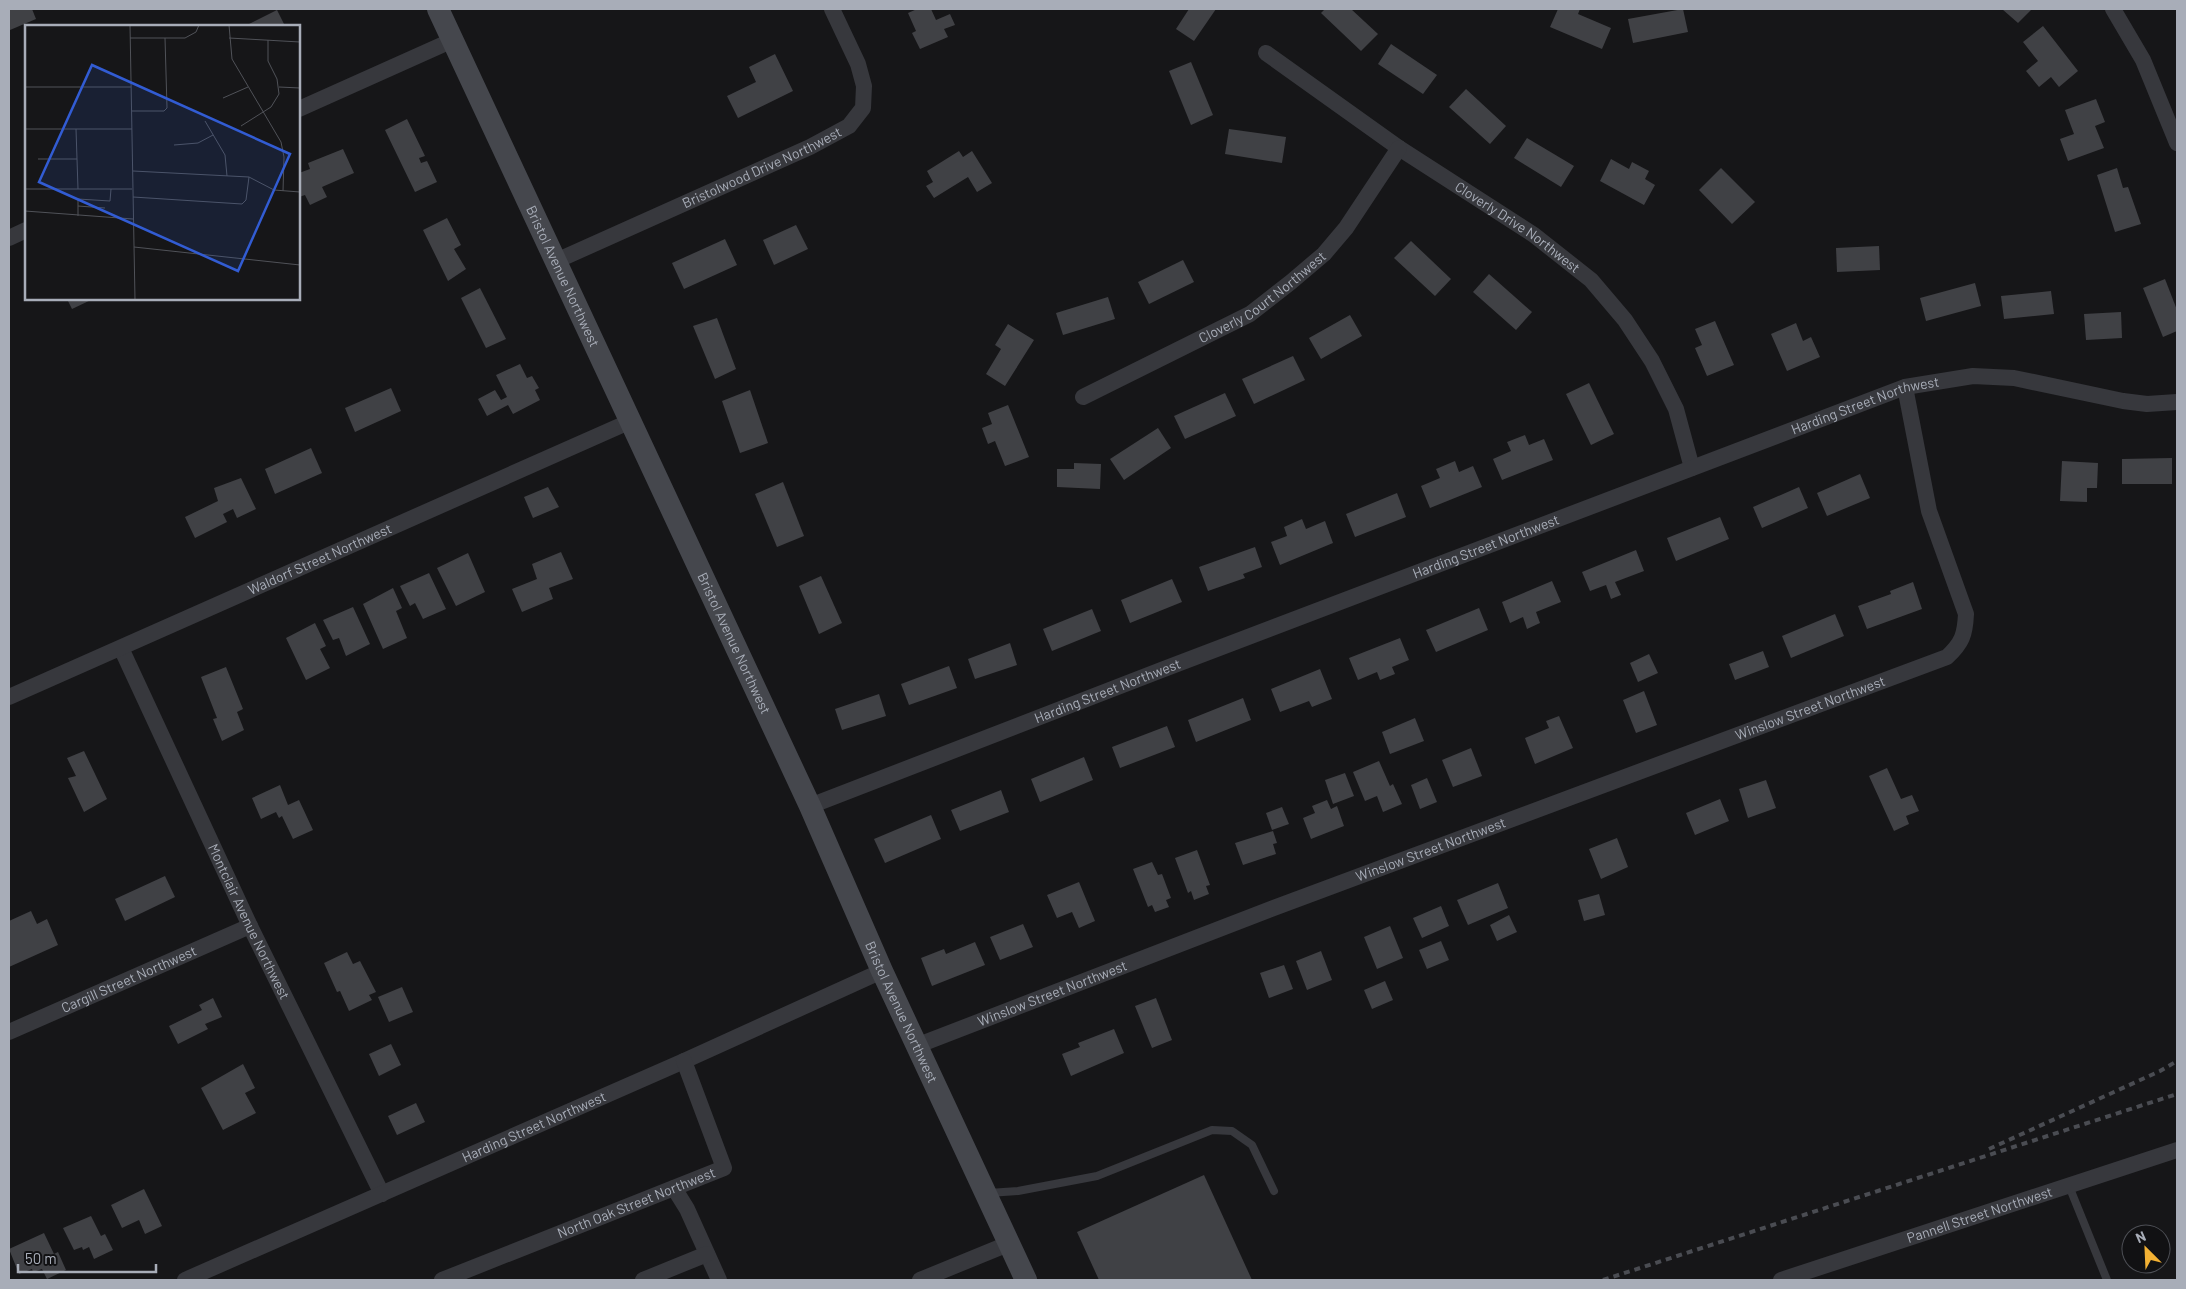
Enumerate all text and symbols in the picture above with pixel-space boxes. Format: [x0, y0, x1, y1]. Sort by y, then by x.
inset map [25, 25, 300, 300]
street label: Bristolwood Drive Northwest [679, 123, 844, 211]
street label: Cloverly Drive Northwest [1452, 177, 1584, 276]
street label: Bristol Avenue Northwest [523, 203, 604, 350]
street label: Cloverly Court Northwest [1196, 247, 1329, 346]
street label: Harding Street Northwest [1789, 373, 1940, 438]
street label: Harding Street Northwest [1410, 510, 1561, 582]
street label: Waldorf Street Northwest [245, 519, 394, 598]
street label: Bristol Avenue Northwest [694, 570, 775, 717]
street label: Harding Street Northwest [1032, 654, 1183, 726]
street label: Winslow Street Northwest [1733, 672, 1887, 743]
street label: Winslow Street Northwest [1353, 813, 1508, 885]
street label: Montclair Avenue Northwest [205, 841, 294, 1002]
street label: Bristol Avenue Northwest [862, 938, 942, 1085]
street label: Cargill Street Northwest [58, 942, 199, 1016]
street label: Winslow Street Northwest [975, 956, 1129, 1029]
street label: Harding Street Northwest [459, 1087, 608, 1165]
street label: North Oak Street Northwest [555, 1163, 718, 1241]
street label: Pannell Street Northwest [1904, 1183, 2054, 1246]
north arrow [2121, 1224, 2171, 1274]
text: N [2133, 1227, 2148, 1246]
scale bar [18, 1242, 155, 1274]
text: 50 m [25, 1249, 57, 1267]

